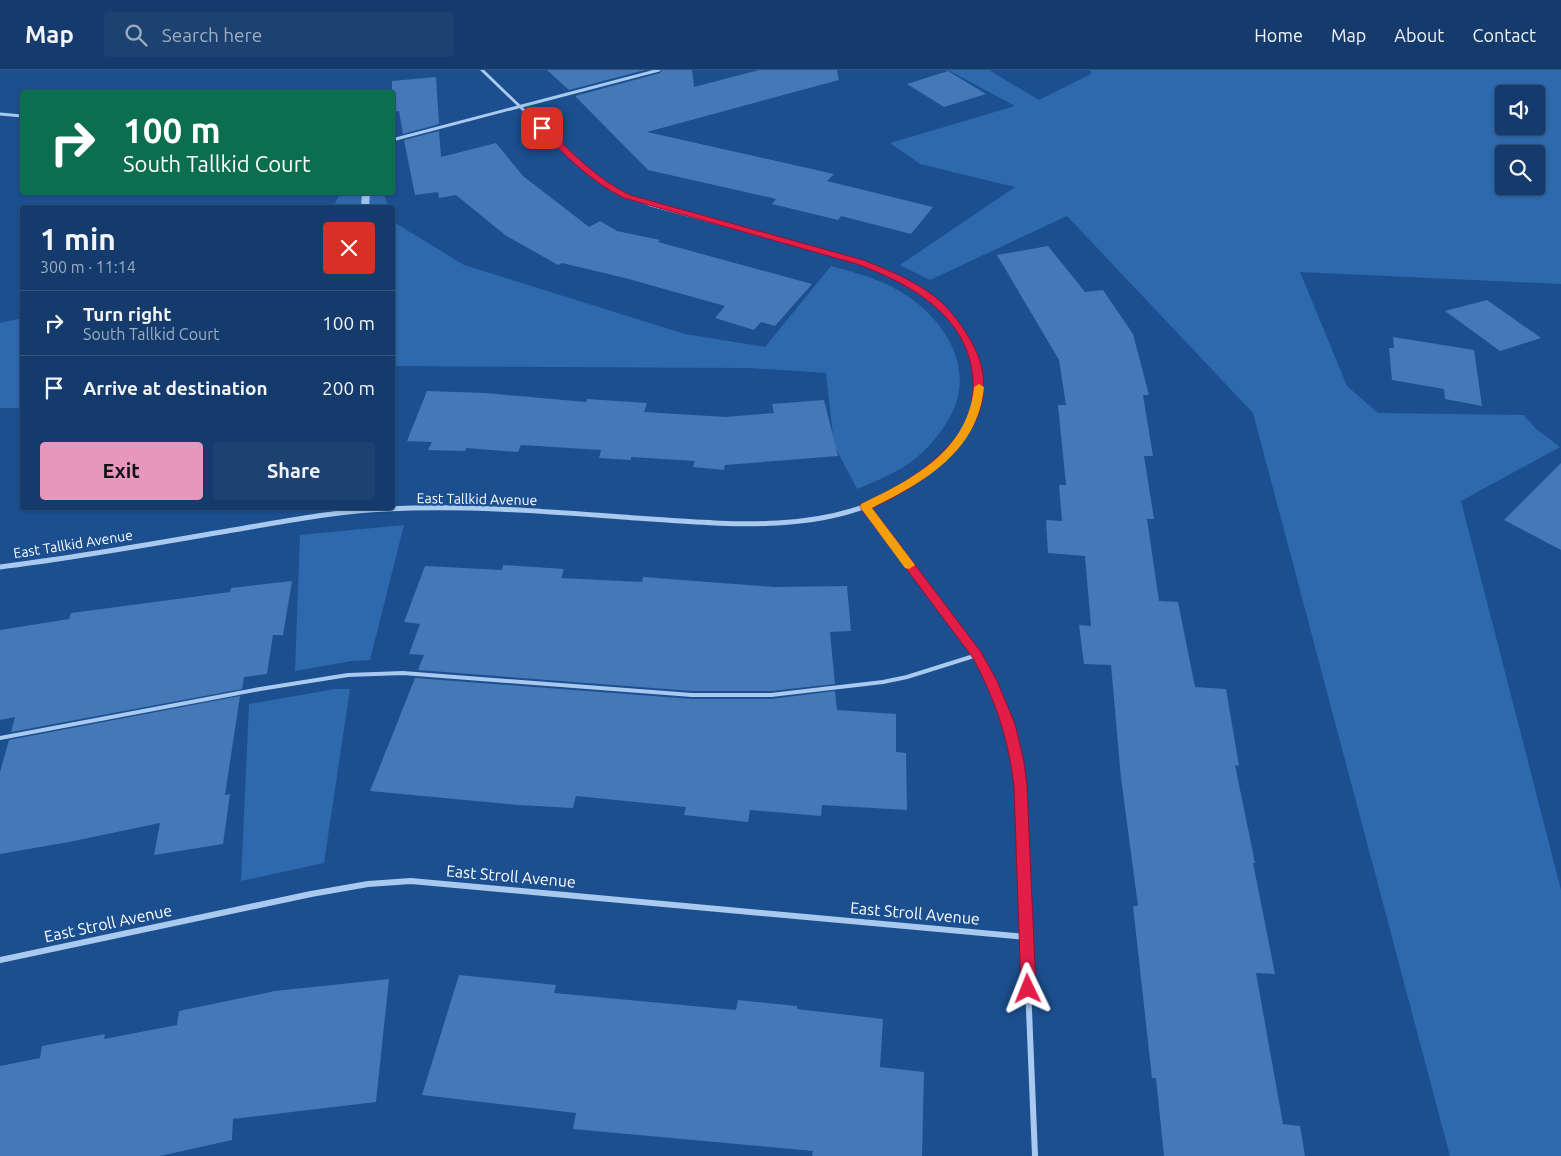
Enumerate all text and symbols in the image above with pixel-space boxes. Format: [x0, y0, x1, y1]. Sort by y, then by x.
search box [104, 12, 454, 57]
text: Map [25, 21, 74, 48]
icon: search [122, 21, 150, 49]
text: Search here [162, 24, 262, 46]
text: Home [1254, 25, 1303, 45]
text: Map [1331, 25, 1366, 45]
text: About [1394, 25, 1444, 45]
text: Contact [1472, 25, 1536, 45]
map controls [1495, 85, 1545, 195]
button: sound [1495, 85, 1545, 135]
pin [521, 107, 563, 149]
icon: right [40, 110, 105, 175]
text: 100 m [123, 110, 221, 150]
icon: arrive [528, 114, 556, 142]
button: search [1495, 145, 1545, 195]
text: South Tallkid Court [123, 151, 311, 176]
text: 1 min [40, 222, 116, 256]
button: close [323, 222, 375, 274]
text: 300 m · 11:14 [40, 258, 136, 276]
text: Turn right [83, 303, 171, 325]
icon: right [40, 309, 68, 337]
text: 100 m [322, 312, 375, 334]
text: South Tallkid Court [83, 325, 219, 343]
icon: arrive [40, 374, 68, 402]
text: Arrive at destination [83, 377, 268, 399]
text: 200 m [322, 377, 375, 399]
button: Exit [40, 442, 203, 500]
button: Share [213, 442, 375, 500]
street label: East Tallkid Avenue [417, 490, 537, 508]
street label: East Tallkid Avenue [12, 527, 134, 561]
street label: East Stroll Avenue [445, 861, 577, 891]
street label: East Stroll Avenue [849, 898, 981, 928]
street label: East Stroll Avenue [42, 901, 174, 945]
position arrow [1001, 962, 1053, 1014]

